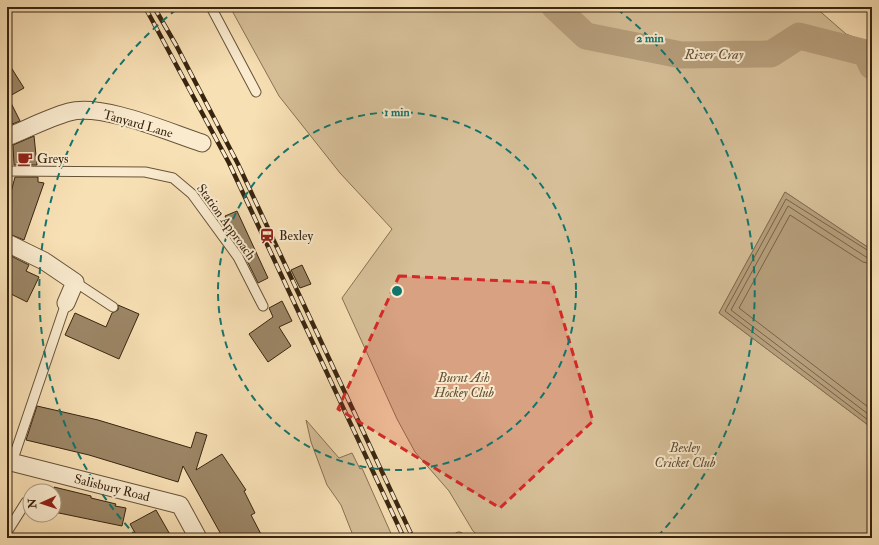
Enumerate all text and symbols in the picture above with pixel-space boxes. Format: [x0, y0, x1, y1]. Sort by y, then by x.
text: 2 min [636, 31, 664, 46]
water label: River Cray [684, 46, 744, 63]
text: 1 min [384, 105, 411, 120]
street label: Tanyard Lane [101, 106, 175, 143]
cafe icon: Greys [16, 150, 34, 168]
place label: Greys [37, 151, 69, 168]
street label: Station Approach [192, 181, 259, 264]
station icon: Bexley [258, 227, 276, 245]
place label: Bexley [279, 228, 313, 245]
centre of rings [390, 284, 404, 298]
park label: Burnt Ash Hockey Club [433, 370, 494, 401]
park label: Bexley Cricket Club [655, 440, 716, 471]
street label: Salisbury Road [72, 471, 152, 506]
north arrow [22, 483, 62, 523]
text: N [26, 497, 39, 510]

